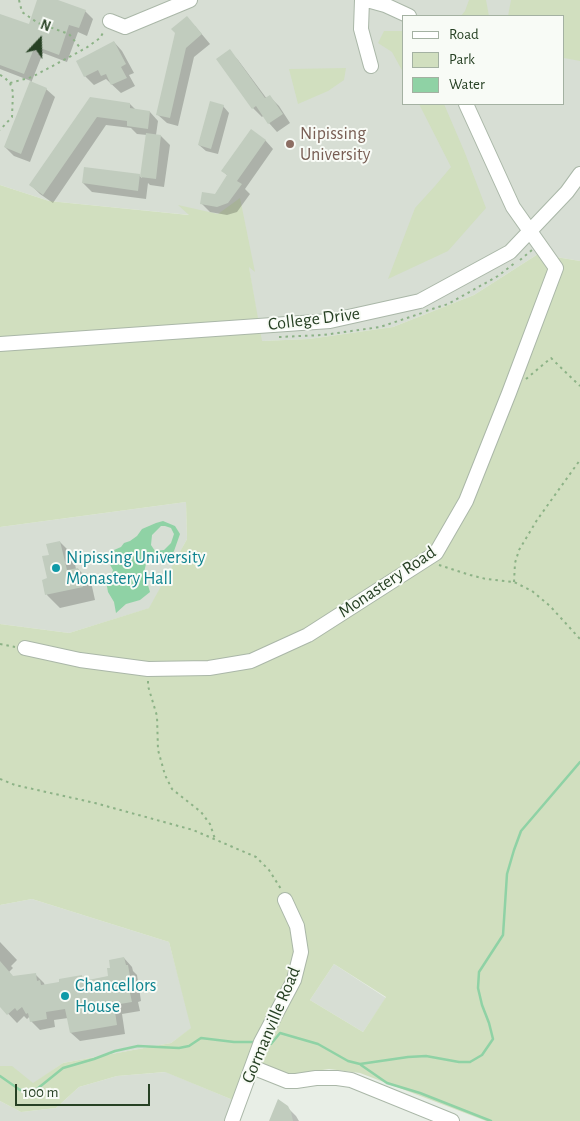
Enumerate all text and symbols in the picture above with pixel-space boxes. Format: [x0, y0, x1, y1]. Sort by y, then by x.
north arrow [15, 15, 65, 65]
legend [402, 15, 565, 105]
text: N [38, 18, 52, 34]
text: Road [449, 27, 479, 42]
text: Park [449, 52, 475, 67]
text: Water [449, 77, 485, 92]
place label: Nipissing University [300, 123, 370, 166]
marker: Nipissing University [284, 138, 296, 150]
street label: College Drive [267, 303, 361, 335]
street label: Monastery Road [334, 541, 440, 623]
place label: Nipissing University Monastery Hall [66, 547, 205, 590]
marker: Nipissing University Monastery Hall [50, 562, 62, 574]
street label: Gormanville Road [237, 964, 305, 1086]
place label: Chancellors House [75, 975, 156, 1018]
marker: Chancellors House [59, 990, 71, 1002]
scale bar [18, 1074, 152, 1106]
text: 100 m [23, 1085, 58, 1100]

